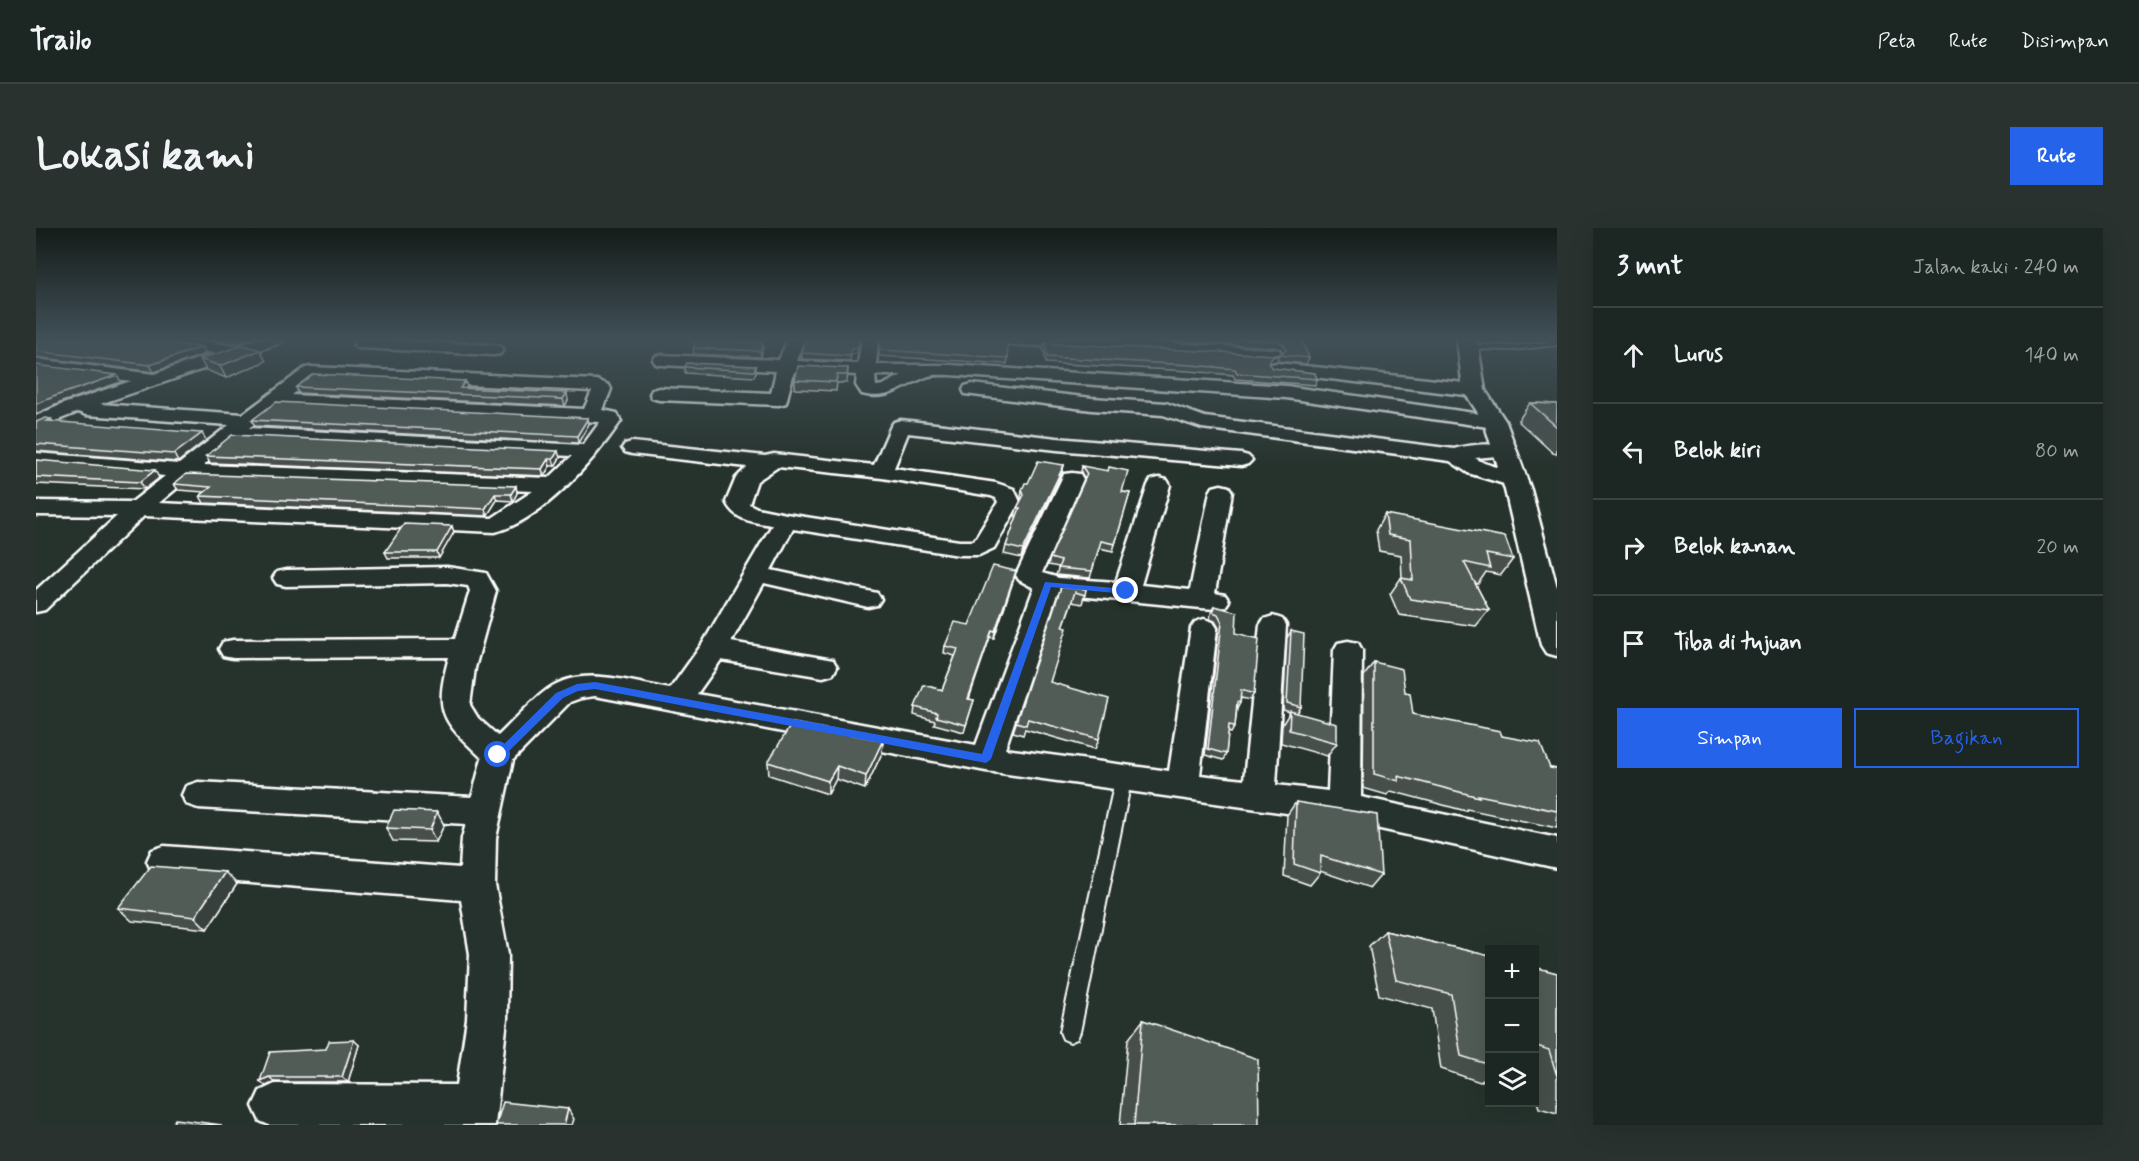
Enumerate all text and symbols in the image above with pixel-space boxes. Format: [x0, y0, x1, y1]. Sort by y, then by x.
text: Trailo [30, 23, 91, 60]
text: Peta [1878, 27, 1916, 55]
text: Rute [1949, 27, 1988, 55]
text: Disimpan [2021, 27, 2109, 55]
button: Rute [2010, 127, 2103, 185]
text: Lokasi kami [36, 129, 255, 184]
text: 3 mnt [1617, 250, 1683, 284]
text: Jalan kaki · 240 m [1913, 254, 2079, 281]
icon: ahead [1617, 339, 1650, 372]
text: Lurus [1674, 341, 1723, 369]
text: 140 m [2025, 342, 2079, 369]
icon: left [1617, 435, 1650, 468]
text: Belok kiri [1674, 437, 1761, 465]
text: 80 m [2035, 438, 2079, 465]
icon: right [1617, 531, 1650, 564]
text: Belok kanan [1674, 533, 1795, 561]
text: 20 m [2036, 534, 2079, 561]
route end [1112, 577, 1138, 603]
icon: arrive [1617, 627, 1650, 660]
text: Tiba di tujuan [1674, 629, 1802, 657]
button: Simpan [1617, 708, 1842, 768]
button: Bagikan [1854, 708, 2079, 768]
route start [484, 741, 510, 767]
map controls [1485, 945, 1539, 1107]
button: + [1485, 945, 1539, 999]
button: − [1485, 999, 1539, 1053]
button: layers [1485, 1053, 1539, 1107]

